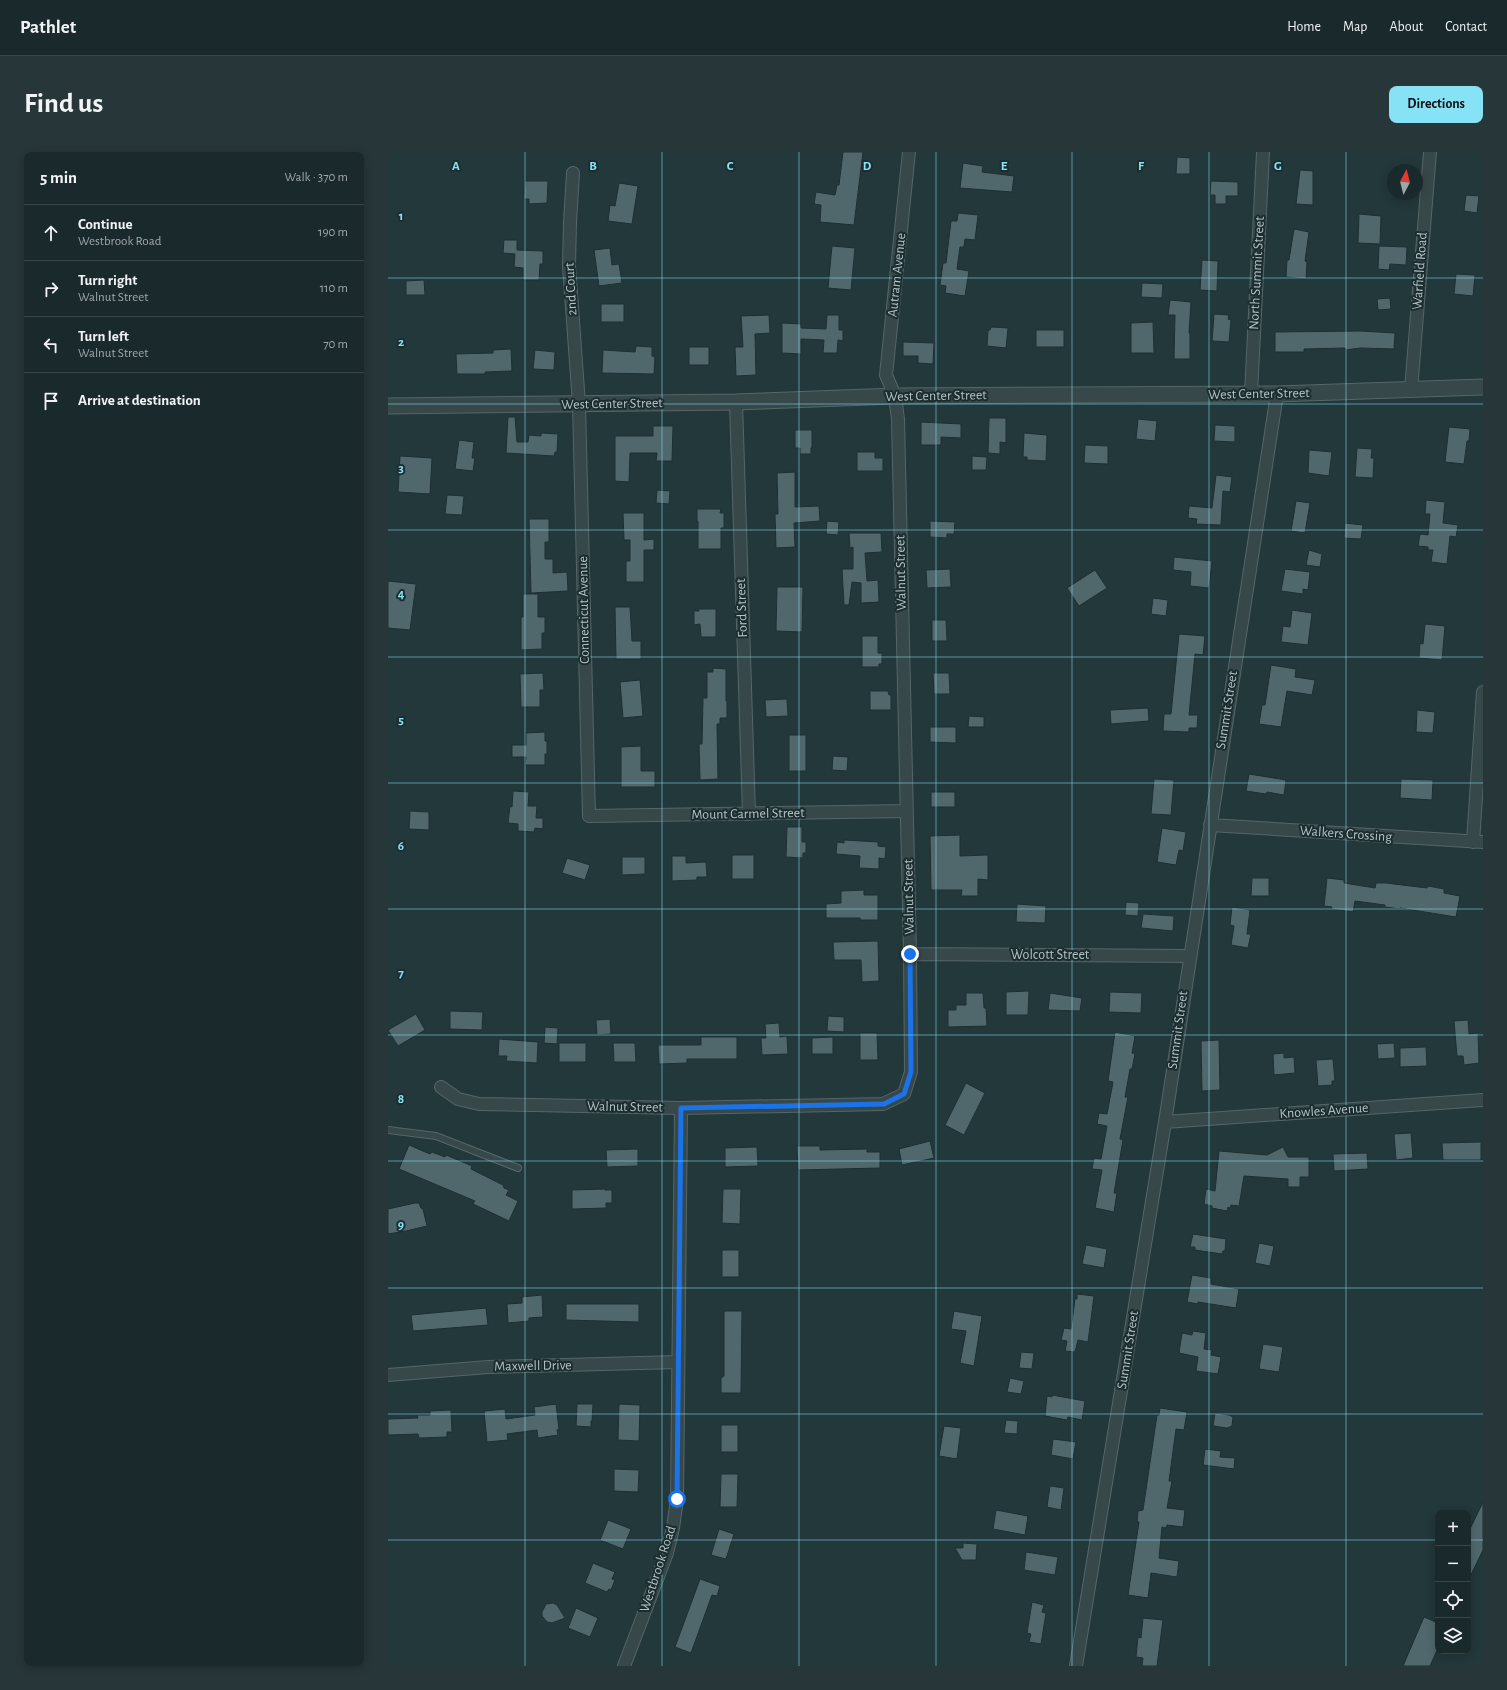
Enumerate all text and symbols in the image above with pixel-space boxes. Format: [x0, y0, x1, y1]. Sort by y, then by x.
text: Pathlet [20, 18, 76, 37]
text: Home [1287, 20, 1321, 34]
text: Map [1343, 20, 1367, 34]
text: About [1389, 20, 1423, 34]
text: Contact [1445, 20, 1487, 34]
button: Directions [1389, 86, 1483, 123]
text: Find us [24, 90, 103, 118]
text: A [452, 160, 460, 173]
text: B [589, 160, 597, 173]
text: C [727, 160, 734, 173]
text: D [863, 160, 872, 173]
text: E [1001, 160, 1008, 173]
text: F [1138, 160, 1145, 173]
text: G [1274, 160, 1282, 173]
north arrow [1387, 164, 1423, 200]
text: 5 min [40, 169, 77, 186]
text: Walk · 370 m [284, 171, 348, 184]
text: 1 [399, 210, 403, 223]
street label: North Summit Street [1247, 215, 1267, 330]
text: Continue [78, 217, 133, 232]
icon: ahead [40, 222, 62, 244]
text: 190 m [318, 226, 348, 239]
street label: Autram Avenue [886, 232, 908, 318]
street label: Warfield Road [1410, 232, 1430, 310]
text: Westbrook Road [78, 235, 161, 248]
street label: 2nd Court [563, 262, 579, 316]
text: Turn right [78, 273, 137, 288]
icon: right [40, 278, 62, 300]
text: 110 m [320, 282, 348, 295]
text: Walnut Street [78, 291, 148, 304]
text: Turn left [78, 329, 129, 344]
icon: left [40, 334, 62, 356]
text: 2 [398, 336, 404, 349]
text: 70 m [323, 338, 348, 351]
text: Walnut Street [78, 347, 148, 360]
street label: West Center Street [1208, 386, 1310, 402]
street label: West Center Street [885, 388, 987, 404]
icon: arrive [40, 390, 62, 412]
text: Arrive at destination [78, 393, 201, 408]
street label: West Center Street [561, 396, 663, 412]
text: 3 [398, 462, 404, 475]
street label: Walnut Street [893, 534, 909, 611]
street label: Connecticut Avenue [576, 556, 592, 664]
street label: Ford Street [734, 578, 750, 638]
text: 4 [398, 588, 405, 601]
street label: Summit Street [1214, 669, 1240, 750]
text: 5 [398, 714, 404, 727]
street label: Mount Carmel Street [691, 806, 805, 822]
street label: Walkers Crossing [1299, 824, 1393, 844]
text: 6 [398, 840, 404, 853]
street label: Walnut Street [901, 858, 917, 935]
route end [901, 945, 919, 963]
street label: Wolcott Street [1011, 948, 1090, 962]
text: 7 [398, 967, 404, 980]
street label: Summit Street [1166, 989, 1191, 1070]
text: 8 [398, 1093, 404, 1106]
street label: Walnut Street [587, 1099, 664, 1115]
street label: Knowles Avenue [1279, 1101, 1369, 1121]
text: 9 [398, 1219, 404, 1232]
street label: Summit Street [1115, 1309, 1141, 1390]
street label: Maxwell Drive [494, 1358, 572, 1374]
route start [668, 1490, 686, 1508]
map controls [1435, 1510, 1471, 1654]
button: + [1435, 1510, 1471, 1546]
street label: Westbrook Road [637, 1524, 679, 1614]
button: − [1435, 1546, 1471, 1582]
button: locate [1435, 1582, 1471, 1618]
button: layers [1435, 1618, 1471, 1654]

